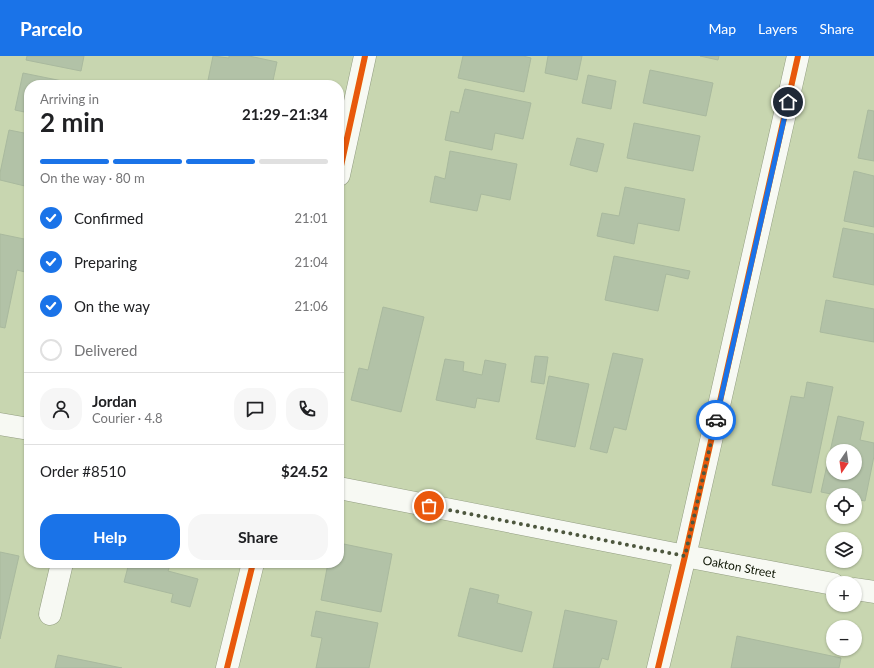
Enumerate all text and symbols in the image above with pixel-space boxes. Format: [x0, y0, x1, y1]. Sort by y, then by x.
text: Parcelo [20, 17, 83, 40]
text: Map [708, 20, 736, 37]
text: Layers [758, 20, 798, 37]
text: Share [820, 20, 854, 37]
pin [771, 85, 805, 119]
text: Arriving in [40, 91, 99, 107]
icon: home [777, 91, 799, 113]
text: 21:29–21:34 [242, 105, 328, 123]
text: 2 min [40, 106, 104, 138]
text: On the way · 80 m [40, 170, 145, 186]
icon: check [40, 207, 62, 229]
text: Confirmed [74, 209, 143, 227]
text: 21:01 [295, 210, 328, 226]
icon: check [40, 251, 62, 273]
text: Preparing [74, 253, 137, 271]
text: 21:04 [295, 254, 328, 270]
icon: check [40, 295, 62, 317]
text: On the way [74, 297, 150, 315]
text: 21:06 [295, 298, 328, 314]
text: Delivered [74, 341, 137, 359]
button: person [40, 388, 82, 430]
button: chat [234, 388, 276, 430]
button: phone [286, 388, 328, 430]
text: Jordan [92, 392, 137, 410]
courier [696, 400, 736, 440]
icon: car [705, 409, 727, 431]
text: Courier · 4.8 [92, 410, 163, 426]
north arrow [826, 444, 862, 480]
map controls [826, 444, 862, 656]
text: Order #8510 [40, 462, 126, 480]
text: $24.52 [281, 462, 328, 480]
button: locate [826, 488, 862, 524]
pin [412, 489, 446, 523]
icon: bag [418, 495, 440, 517]
button: Help [40, 514, 180, 560]
button: Share [188, 514, 328, 560]
button: layers [826, 532, 862, 568]
street label: Oakton Street [702, 552, 778, 581]
button: + [826, 576, 862, 612]
button: − [826, 620, 862, 656]

